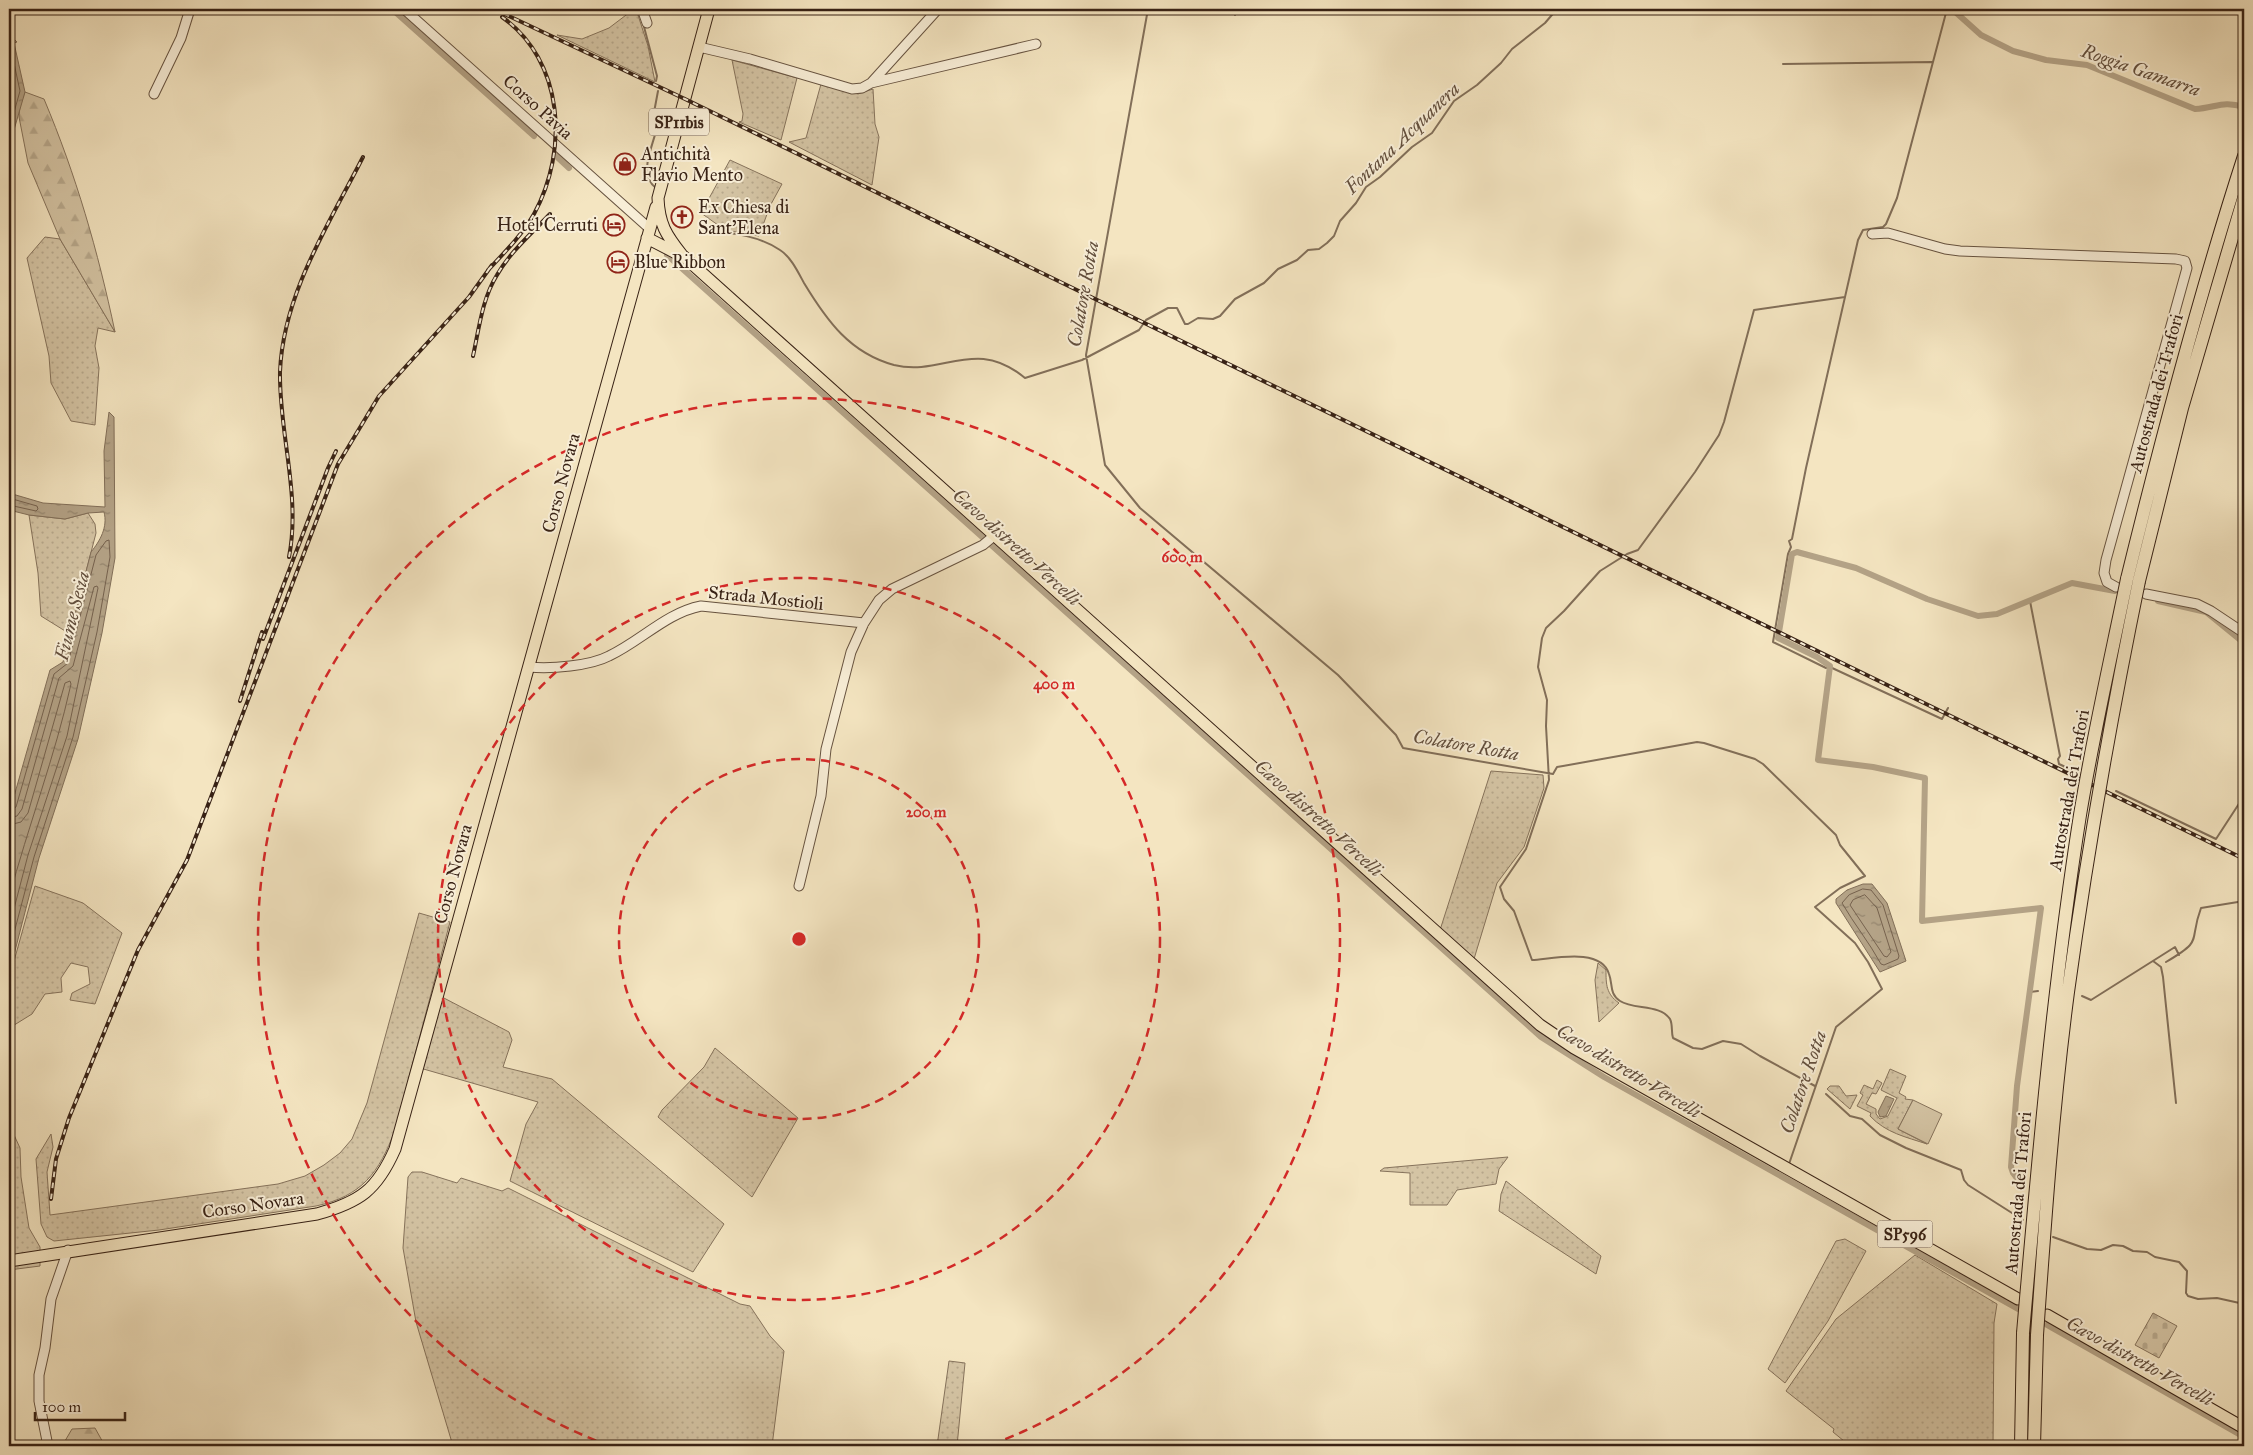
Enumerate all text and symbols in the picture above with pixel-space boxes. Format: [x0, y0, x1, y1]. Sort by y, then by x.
water label: Roggia Gamarra [2078, 39, 2203, 101]
street label: Corso Pavia [498, 70, 578, 144]
water label: Fontana Acquanera [1339, 77, 1464, 199]
road number: SP11bis [649, 108, 709, 136]
place label: Antichità Flavio Mento [640, 143, 743, 186]
shop icon: Antichità Flavio Mento [613, 152, 637, 176]
place label: Ex Chiesa di Sant'Elena [698, 196, 789, 239]
church icon: Ex Chiesa di Sant'Elena [670, 205, 694, 229]
hotel icon: Hotel Cerruti [602, 213, 626, 237]
place label: Hotel Cerruti [497, 214, 598, 236]
water label: Colatore Rotta [1062, 239, 1104, 349]
hotel icon: Blue Ribbon [606, 250, 630, 274]
place label: Blue Ribbon [634, 251, 726, 273]
street label: Autostrada dei Trafori [2124, 311, 2188, 476]
street label: Corso Novara [537, 430, 585, 535]
water label: Cavo distretto Vercelli [948, 483, 1086, 611]
text: 600 m [1162, 548, 1203, 566]
water label: Fiume Sesia [50, 569, 94, 664]
street label: Strada Mostioli [707, 581, 825, 615]
text: 400 m [1033, 675, 1075, 694]
street label: Autostrada dei Trafori [2044, 708, 2094, 873]
water label: Colatore Rotta [1411, 724, 1521, 766]
water label: Cavo distretto Vercelli [1250, 754, 1388, 882]
text: 200 m [906, 803, 947, 821]
street label: Corso Novara [429, 821, 477, 926]
centre of rings [790, 930, 808, 948]
water label: Cavo distretto Vercelli [1553, 1019, 1706, 1123]
water label: Colatore Rotta [1775, 1028, 1831, 1136]
street label: Autostrada dei Trafori [2000, 1111, 2036, 1276]
street label: Corso Novara [201, 1187, 306, 1223]
road number: SP596 [1878, 1220, 1932, 1248]
water label: Cavo distretto Vercelli [2063, 1311, 2218, 1411]
scale bar [35, 1390, 125, 1422]
text: 100 m [42, 1398, 82, 1416]

